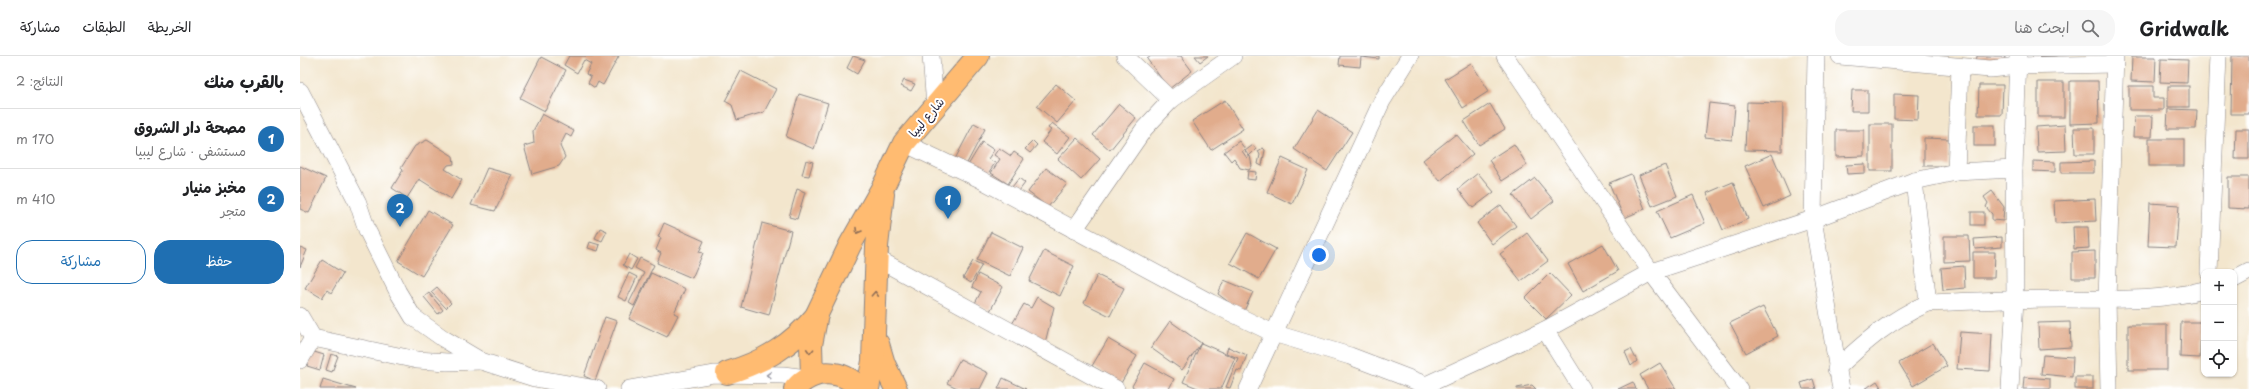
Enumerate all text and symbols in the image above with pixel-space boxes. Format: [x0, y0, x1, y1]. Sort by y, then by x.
search box [1835, 10, 2115, 46]
text: Gridwalk [2139, 14, 2229, 42]
text: ابحث هنا [2014, 15, 2069, 38]
text: مشاركة [20, 16, 60, 37]
text: الطبقات [82, 16, 126, 37]
text: الخريطة [148, 16, 191, 37]
icon: search [2079, 17, 2101, 39]
text: بالقرب منك [204, 68, 284, 94]
text: النتائج: 2 [16, 71, 63, 90]
street label: شارع ليبيا [904, 93, 949, 142]
text: مصحة دار الشروق [134, 115, 246, 138]
text: 170 m [16, 129, 54, 148]
text: 1 [268, 129, 274, 148]
text: مستشفى · شارع ليبيا [135, 141, 246, 160]
text: مخبز منيار [184, 175, 246, 198]
pin: 1 [935, 186, 961, 219]
text: 410 m [16, 189, 55, 208]
text: 2 [266, 189, 276, 208]
pin: 2 [387, 194, 413, 227]
text: متجر [221, 201, 246, 220]
one-way arrow [855, 227, 862, 234]
button: مشاركة [16, 240, 146, 284]
button: حفظ [154, 240, 284, 284]
your location [1309, 245, 1329, 265]
map controls [2201, 269, 2237, 377]
button: + [2201, 269, 2237, 305]
one-way arrow [871, 291, 879, 297]
button: − [2201, 305, 2237, 341]
button: locate [2201, 341, 2237, 377]
one-way arrow [806, 348, 815, 354]
one-way arrow [766, 370, 772, 379]

